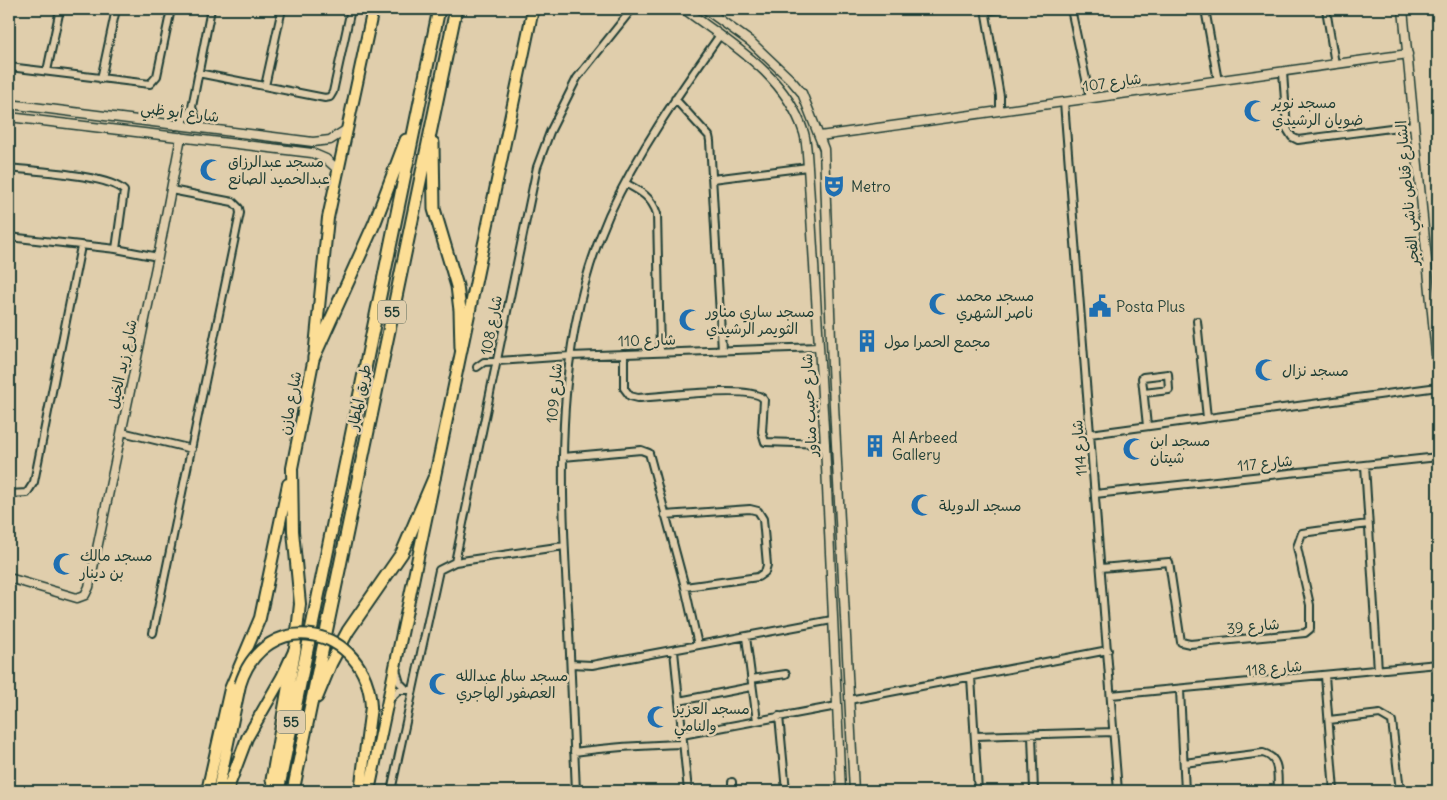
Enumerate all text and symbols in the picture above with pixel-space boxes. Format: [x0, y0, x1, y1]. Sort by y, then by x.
street label: شارع 107 [1081, 68, 1143, 97]
place label: مسجد نوير ضويان الرشيدي [1270, 93, 1363, 131]
street label: شارع أبو ظبي [139, 98, 220, 130]
mosque icon: مسجد نوير ضويان الرشيدي [1242, 98, 1268, 124]
street label: الشارع قناص ناشي الفجر [1391, 119, 1427, 267]
place label: مسجد عبدالرزاق عبدالحميد الصانع [228, 152, 330, 190]
mosque icon: مسجد عبدالرزاق عبدالحميد الصانع [198, 157, 224, 183]
theatre icon: Metro [821, 173, 847, 199]
place label: Metro [851, 177, 891, 196]
place label: مسجد محمد ناصر الشهري [956, 286, 1034, 324]
mosque icon: مسجد محمد ناصر الشهري [927, 291, 953, 317]
street label: شارع 108 [476, 293, 507, 357]
public building icon: Posta Plus [1087, 293, 1113, 319]
place label: Posta Plus [1116, 297, 1185, 316]
road number: 55 [378, 300, 406, 324]
place label: مسجد ساري مناور الثويمر الرشيدي [705, 302, 814, 340]
mosque icon: مسجد ساري مناور الثويمر الرشيدي [677, 307, 703, 333]
street label: شارع زيد الخيل [103, 318, 142, 411]
building icon: مجمع الحمرا مول [854, 328, 880, 354]
street label: شارع 110 [618, 329, 676, 352]
place label: مجمع الحمرا مول [884, 332, 990, 353]
street label: شارع حبيب مناور [797, 353, 822, 458]
mosque icon: مسجد نزال [1253, 357, 1279, 383]
place label: مسجد نزال [1282, 361, 1349, 380]
street label: طريق المطار [343, 362, 375, 432]
street label: شارع 109 [542, 362, 567, 424]
street label: شارع مازن [275, 370, 306, 437]
street label: شارع 114 [1067, 419, 1092, 477]
place label: Al Arbeed Gallery [892, 428, 958, 464]
place label: مسجد ابن شيتان [1150, 431, 1210, 467]
building icon: Al Arbeed Gallery [862, 433, 888, 459]
mosque icon: مسجد ابن شيتان [1121, 436, 1147, 462]
street label: شارع 117 [1237, 451, 1294, 476]
mosque icon: مسجد الدويلة [909, 492, 935, 518]
place label: مسجد الدويلة [939, 496, 1022, 515]
place label: مسجد مالك بن دينار [79, 546, 153, 582]
mosque icon: مسجد مالك بن دينار [51, 551, 77, 577]
street label: شارع 39 [1226, 614, 1281, 639]
street label: شارع 118 [1245, 656, 1303, 681]
place label: مسجد سالم عبدالله العصفور الهاجري [456, 666, 568, 704]
mosque icon: مسجد سالم عبدالله العصفور الهاجري [427, 671, 453, 697]
place label: مسجد العزيز والنامي [672, 699, 750, 739]
mosque icon: مسجد العزيز والنامي [645, 704, 671, 730]
road number: 55 [277, 710, 305, 734]

